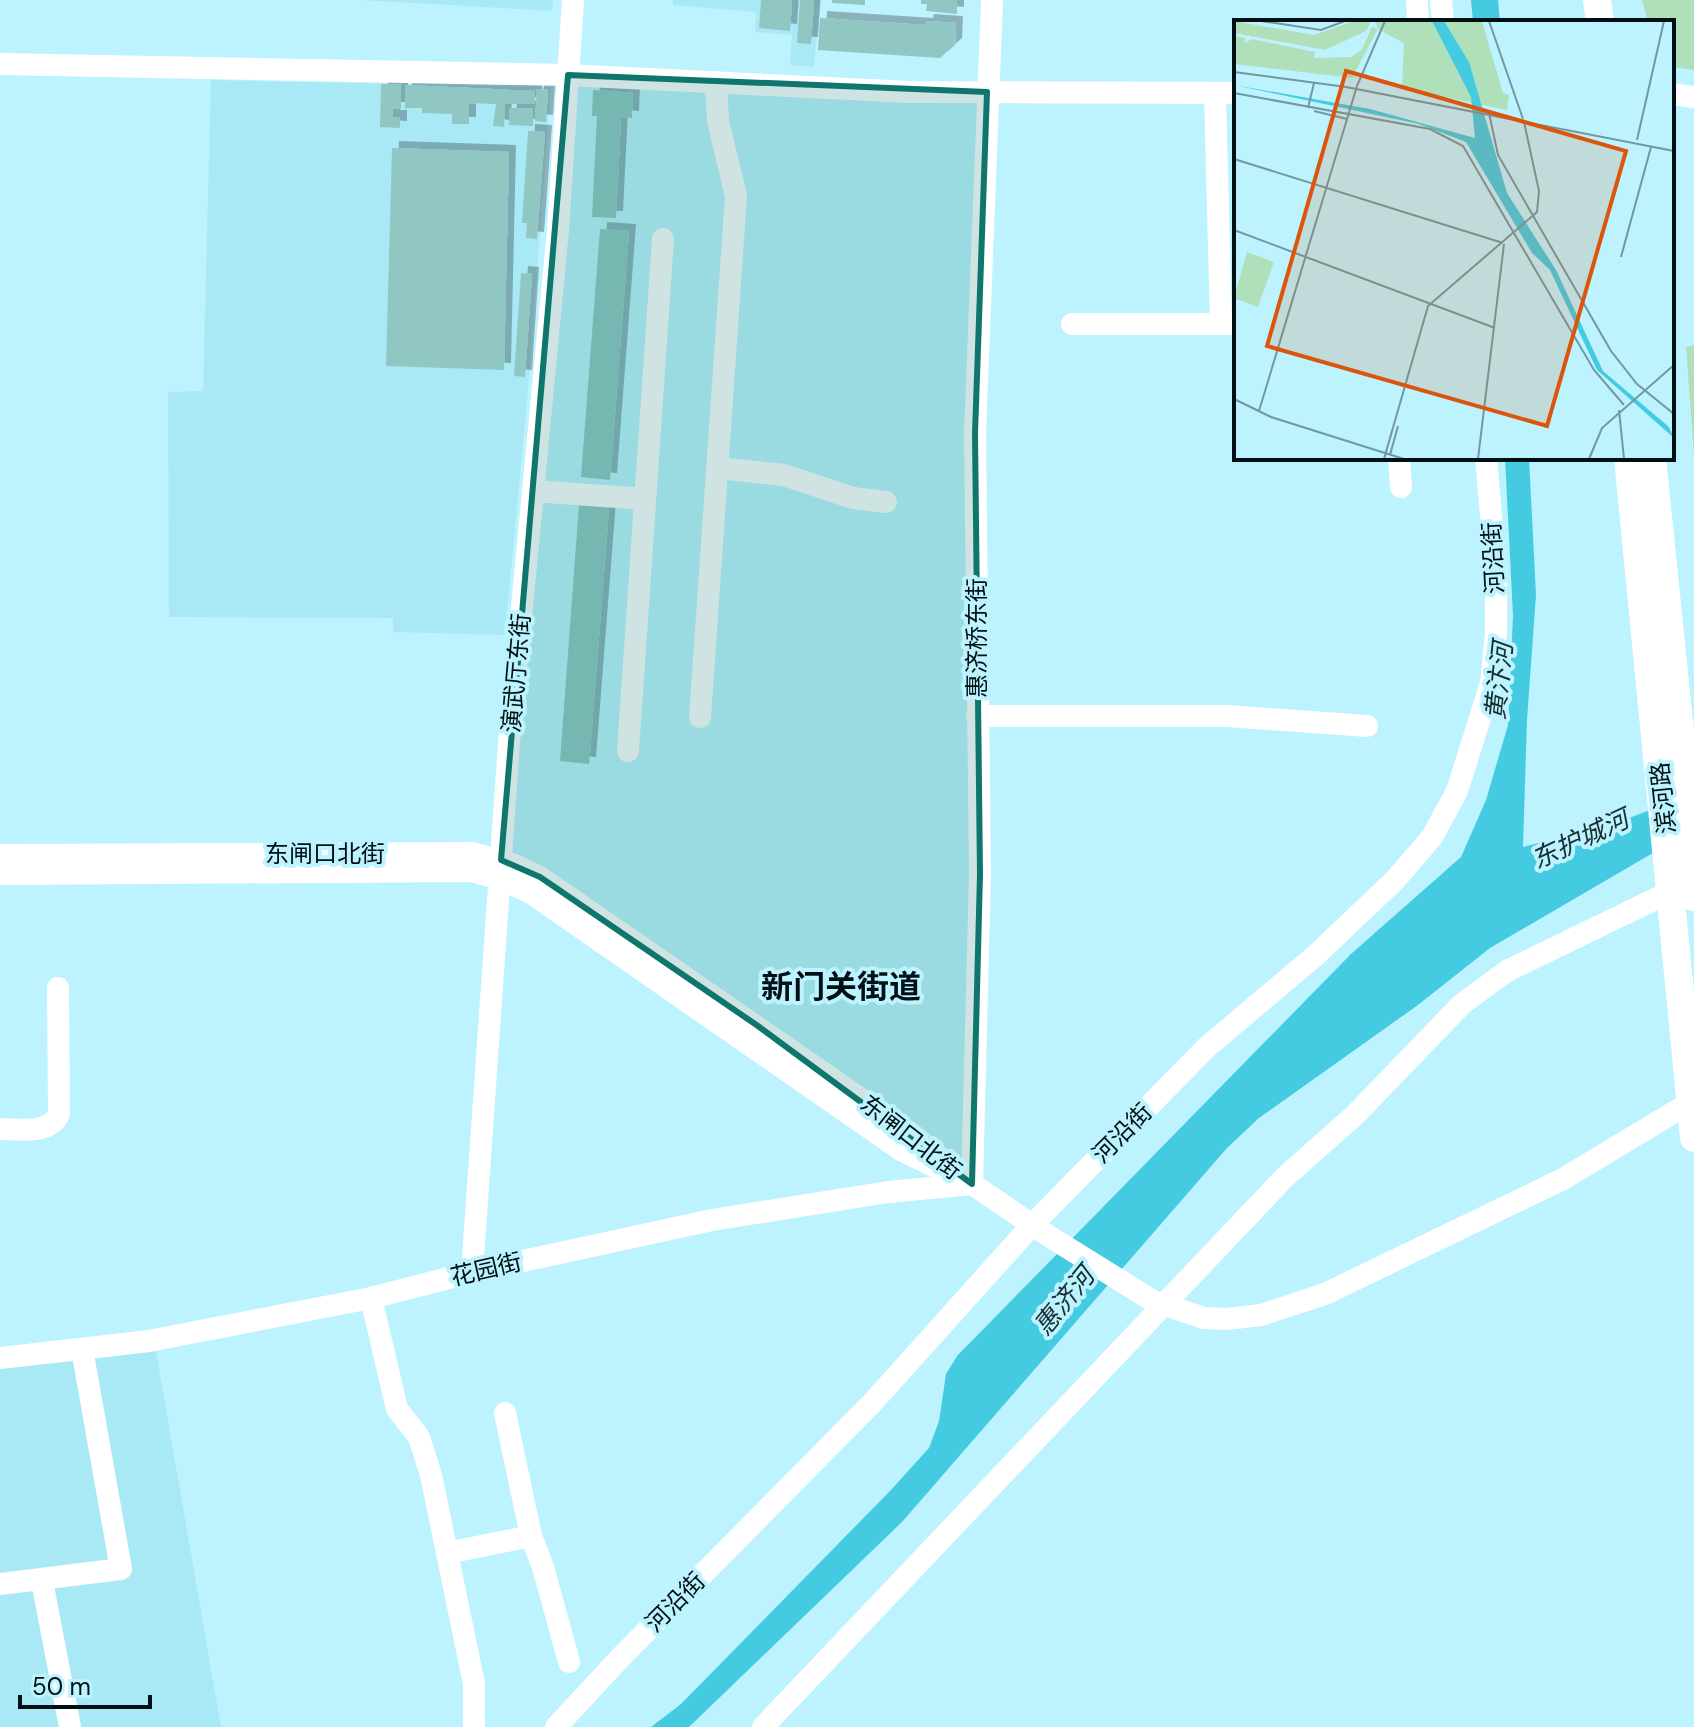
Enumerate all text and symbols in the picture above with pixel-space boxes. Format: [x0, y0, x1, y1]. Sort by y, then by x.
inset map [1234, 20, 1674, 460]
street label: 河沿街 [1476, 521, 1510, 595]
street label: 惠济桥东街 [961, 578, 992, 698]
street label: 演武厅东街 [495, 612, 537, 734]
water label: 黄汴河 [1478, 635, 1521, 722]
street label: 滨河路 [1644, 761, 1682, 835]
water label: 东护城河 [1526, 800, 1639, 876]
street label: 东闸口北街 [265, 838, 385, 869]
district label: 新门关街道 [761, 966, 921, 1008]
street label: 东闸口北街 [854, 1088, 968, 1186]
street label: 河沿街 [1086, 1097, 1158, 1169]
street label: 花园街 [447, 1246, 525, 1292]
water label: 惠济河 [1026, 1256, 1105, 1342]
street label: 河沿街 [639, 1566, 711, 1638]
scale bar [20, 1659, 150, 1709]
text: 50 m [32, 1671, 91, 1702]

